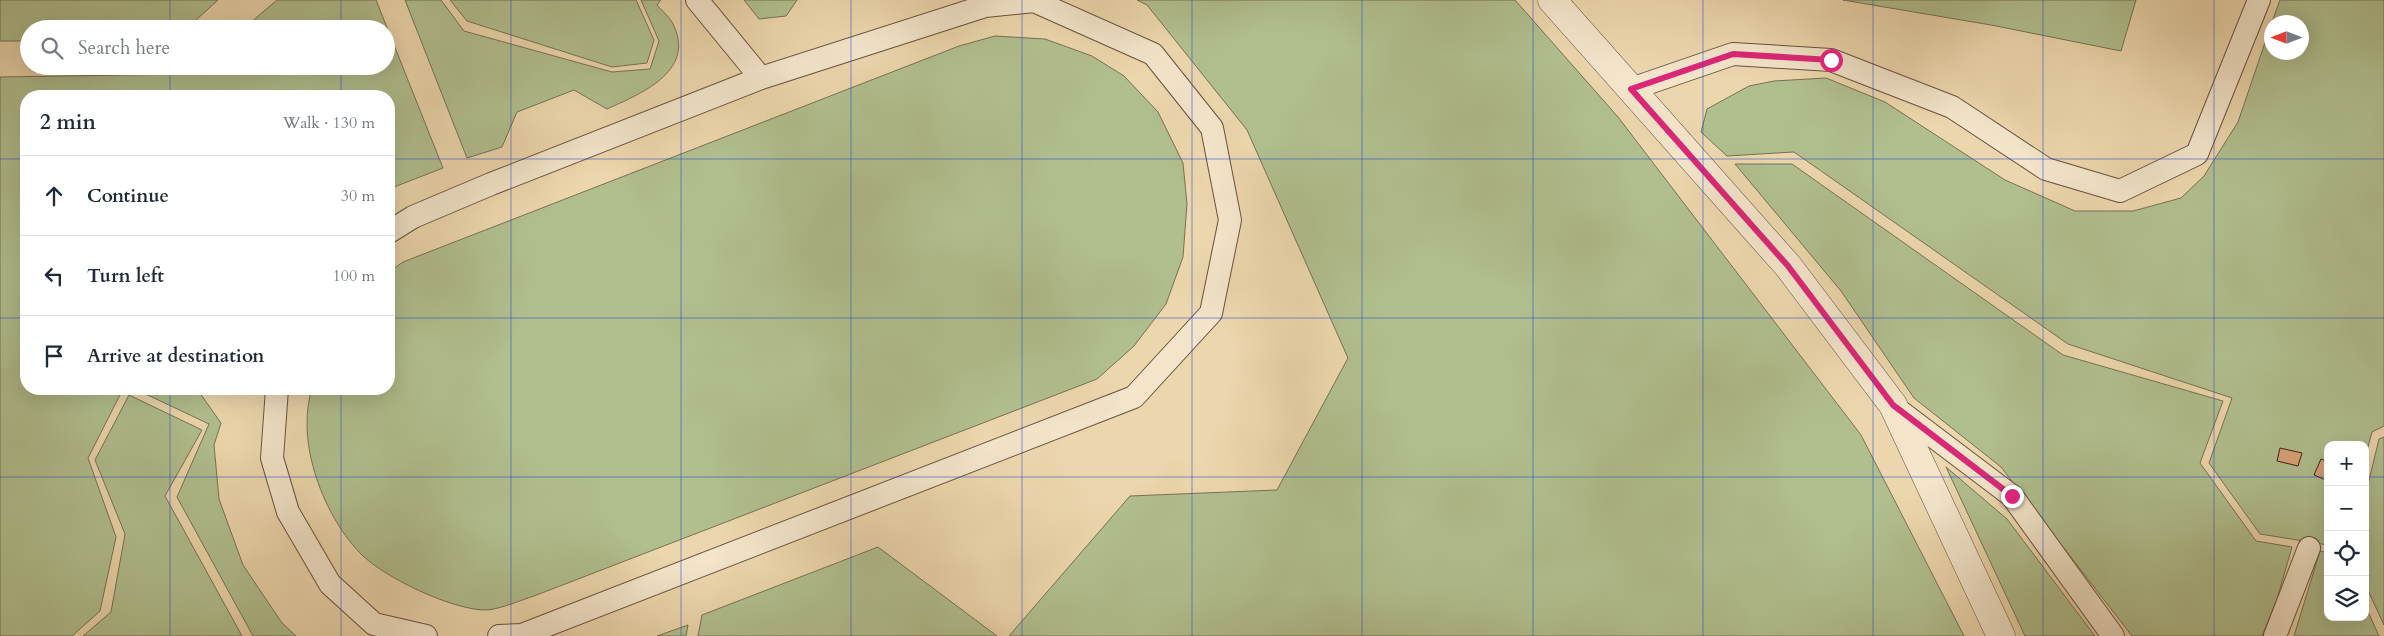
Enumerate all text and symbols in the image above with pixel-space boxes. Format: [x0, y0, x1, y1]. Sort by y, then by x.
north arrow [2264, 15, 2309, 60]
search box [20, 20, 395, 75]
icon: search [38, 34, 66, 62]
text: Search here [78, 35, 170, 61]
route start [1820, 49, 1843, 72]
text: 2 min [40, 108, 96, 137]
text: Walk · 130 m [283, 112, 375, 134]
icon: ahead [40, 182, 68, 210]
text: Continue [87, 183, 169, 209]
text: 30 m [341, 185, 375, 207]
icon: left [40, 262, 68, 290]
text: Turn left [87, 263, 164, 289]
text: 100 m [333, 265, 375, 287]
icon: arrive [40, 342, 68, 370]
text: Arrive at destination [87, 343, 264, 369]
map controls [2324, 441, 2369, 621]
button: + [2324, 441, 2369, 486]
route end [2001, 485, 2024, 508]
button: − [2324, 486, 2369, 531]
button: locate [2324, 531, 2369, 576]
button: layers [2324, 576, 2369, 621]

